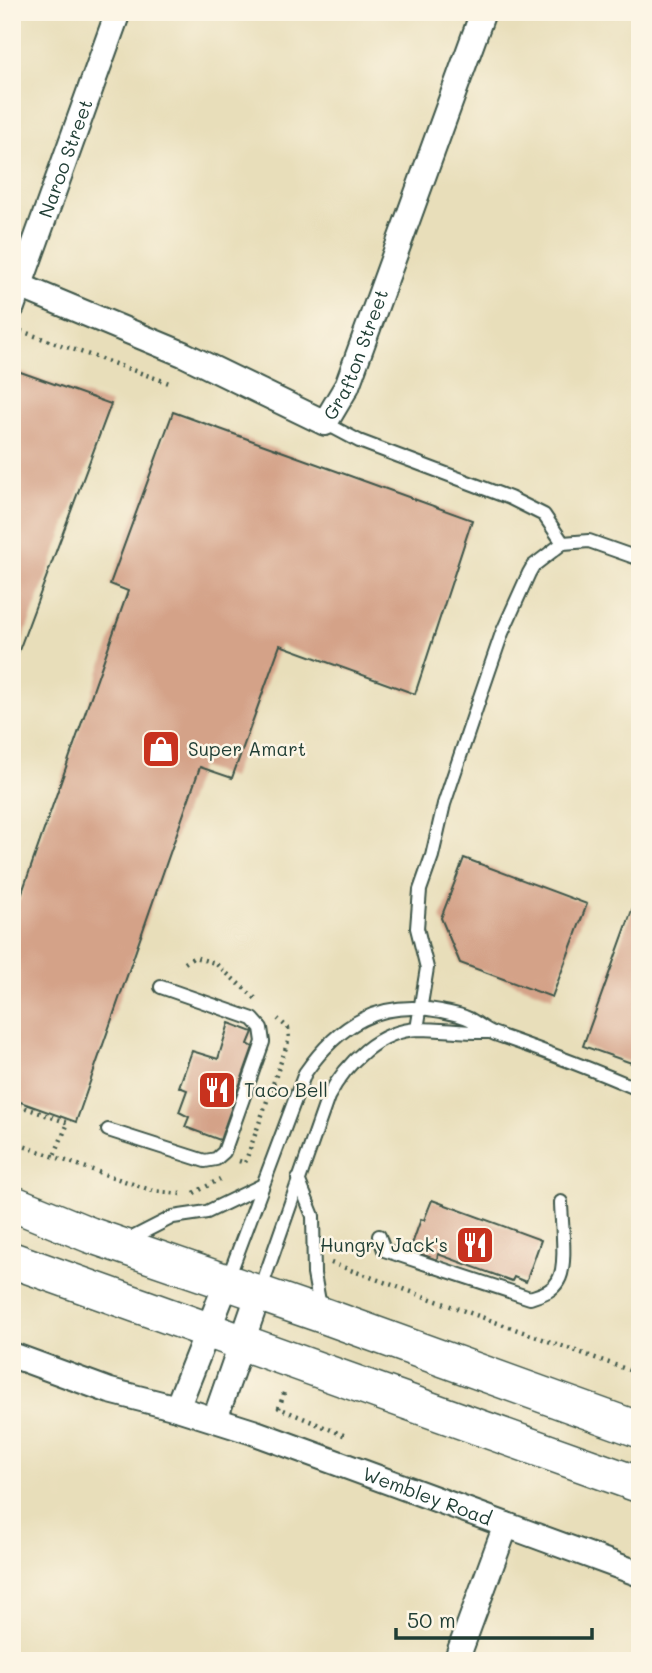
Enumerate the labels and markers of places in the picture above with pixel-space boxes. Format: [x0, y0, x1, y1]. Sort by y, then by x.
shop icon: Super Amart [140, 728, 182, 770]
place label: Super Amart [188, 736, 306, 761]
restaurant icon: Taco Bell [196, 1069, 238, 1111]
place label: Taco Bell [244, 1077, 328, 1102]
restaurant icon: Hungry Jack's [454, 1224, 496, 1266]
place label: Hungry Jack's [320, 1232, 448, 1257]

